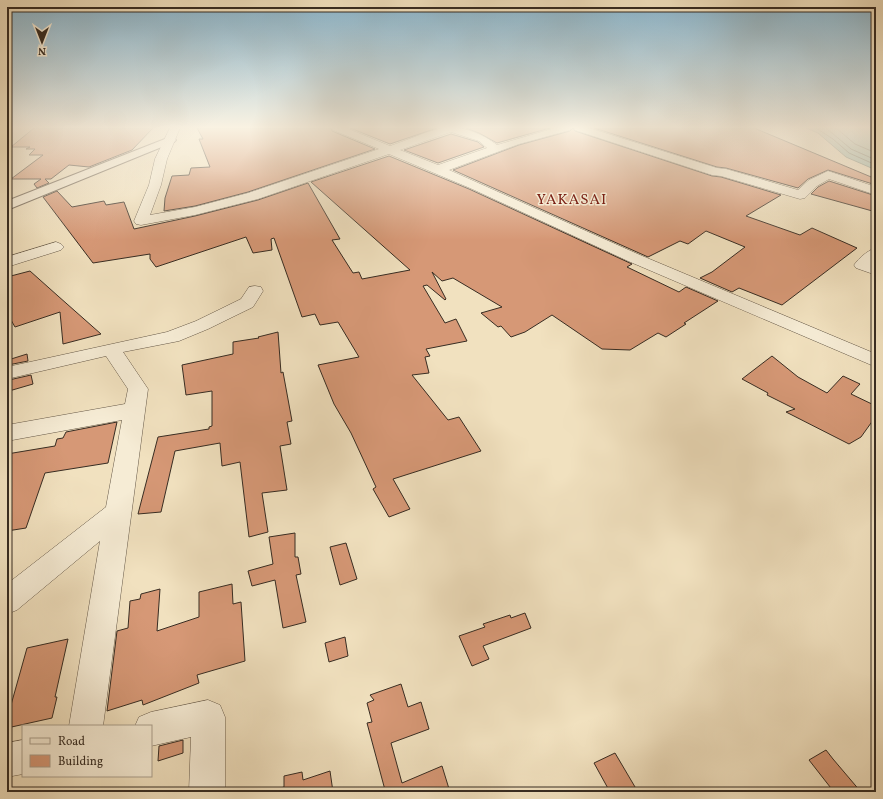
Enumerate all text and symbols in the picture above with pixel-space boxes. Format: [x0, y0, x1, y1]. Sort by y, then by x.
north arrow [22, 22, 62, 62]
text: N [38, 43, 46, 58]
district label: YAKASAI [537, 190, 607, 211]
legend [22, 725, 152, 777]
text: Road [58, 734, 85, 750]
text: Building [58, 754, 103, 770]

